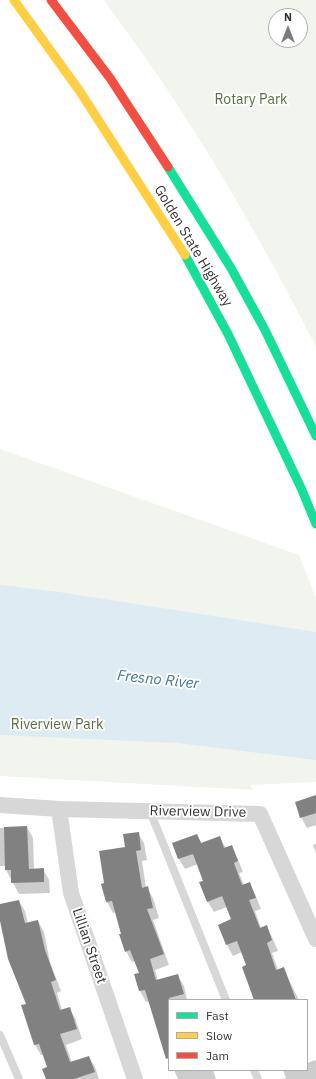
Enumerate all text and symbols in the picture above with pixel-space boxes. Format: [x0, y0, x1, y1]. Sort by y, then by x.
north arrow [268, 8, 308, 48]
text: N [284, 10, 292, 24]
park label: Rotary Park [215, 92, 287, 108]
street label: Golden State Highway [150, 182, 236, 310]
water label: Fresno River [116, 667, 200, 693]
park label: Riverview Park [11, 717, 103, 733]
street label: Riverview Drive [149, 803, 247, 821]
street label: Lillian Street [68, 906, 110, 986]
legend [168, 999, 308, 1071]
text: Fast [206, 1008, 229, 1023]
text: Slow [206, 1028, 232, 1043]
text: Jam [206, 1048, 229, 1063]

